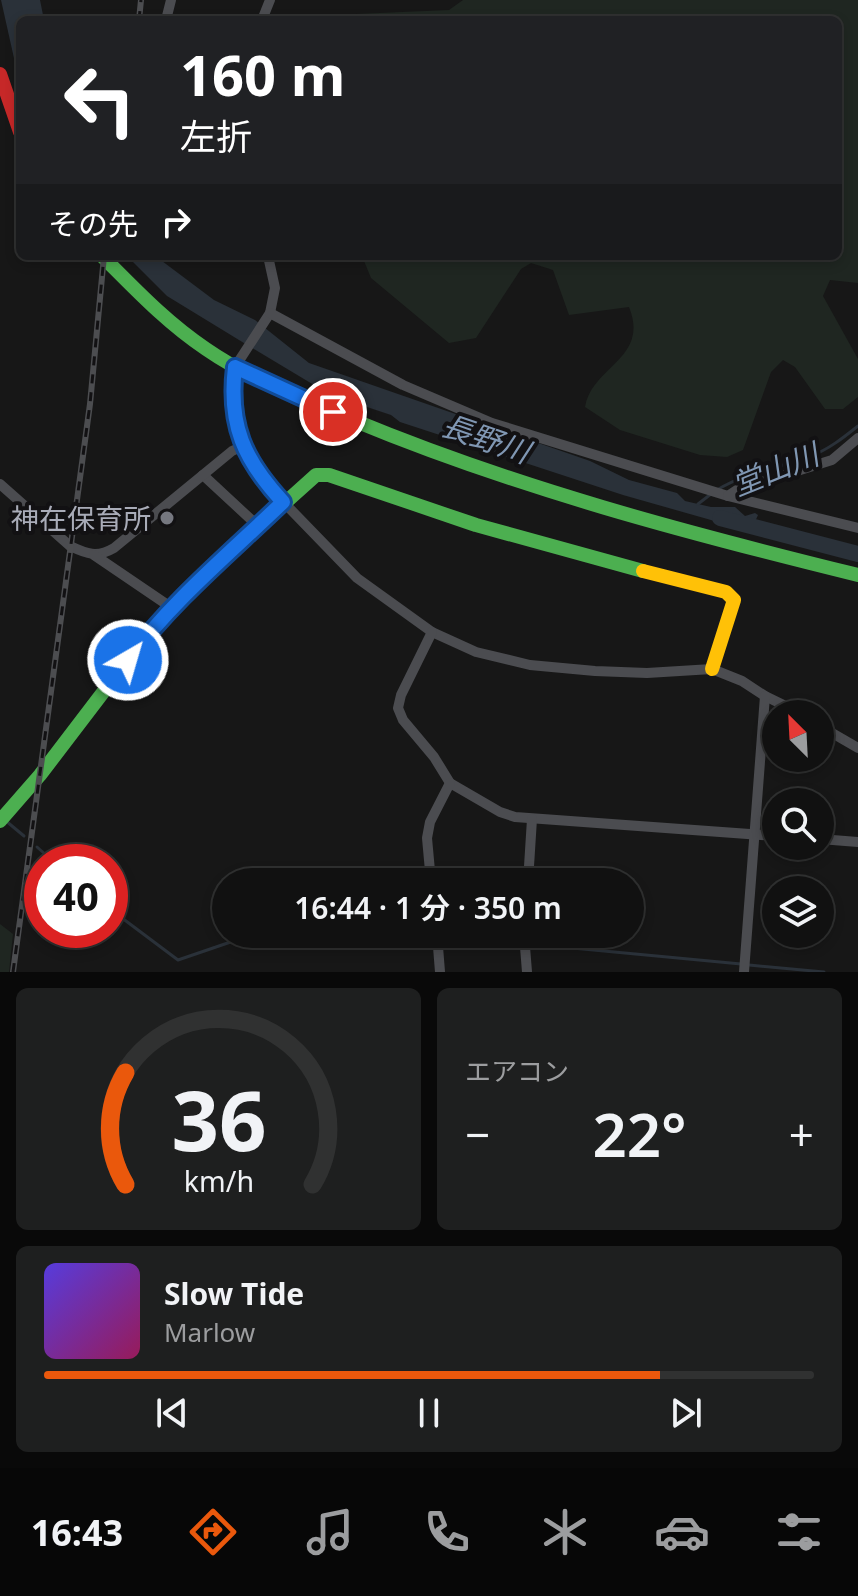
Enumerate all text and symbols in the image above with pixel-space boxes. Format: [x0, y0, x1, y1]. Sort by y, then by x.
text: 160 m [180, 36, 345, 112]
icon: left [48, 48, 152, 152]
text: 左折 [180, 112, 252, 161]
icon: right [154, 200, 198, 244]
text: その先 [48, 203, 138, 244]
pin [299, 378, 367, 446]
icon: arrive [311, 390, 355, 434]
water label: 長野川 [437, 404, 538, 473]
water label: 堂山川 [726, 432, 827, 505]
place label: 神在保育所 [11, 499, 151, 537]
marker: 神在保育所 [158, 509, 176, 527]
position arrow [86, 618, 170, 702]
north arrow [762, 700, 834, 772]
map controls [762, 700, 834, 948]
button: search [762, 788, 834, 860]
speed limit sign: 40 [24, 844, 128, 948]
button: layers [762, 876, 834, 948]
text: 16:44 · 1 分 · 350 m [294, 887, 562, 928]
text: エアコン [465, 1053, 569, 1089]
text: 36 [171, 1062, 266, 1175]
text: 22° [592, 1093, 687, 1175]
text: − [465, 1104, 490, 1164]
text: + [789, 1104, 814, 1164]
text: km/h [183, 1161, 254, 1200]
text: Slow Tide [164, 1273, 304, 1314]
text: Marlow [164, 1314, 255, 1350]
icon: previous [150, 1391, 194, 1435]
icon: pause [407, 1391, 451, 1435]
icon: next [664, 1391, 708, 1435]
icon: directions [185, 1504, 241, 1560]
icon: music [302, 1504, 358, 1560]
icon: phone [419, 1504, 475, 1560]
icon: climate [537, 1504, 593, 1560]
icon: car [654, 1504, 710, 1560]
icon: filters [771, 1504, 827, 1560]
text: 16:43 [31, 1508, 123, 1557]

